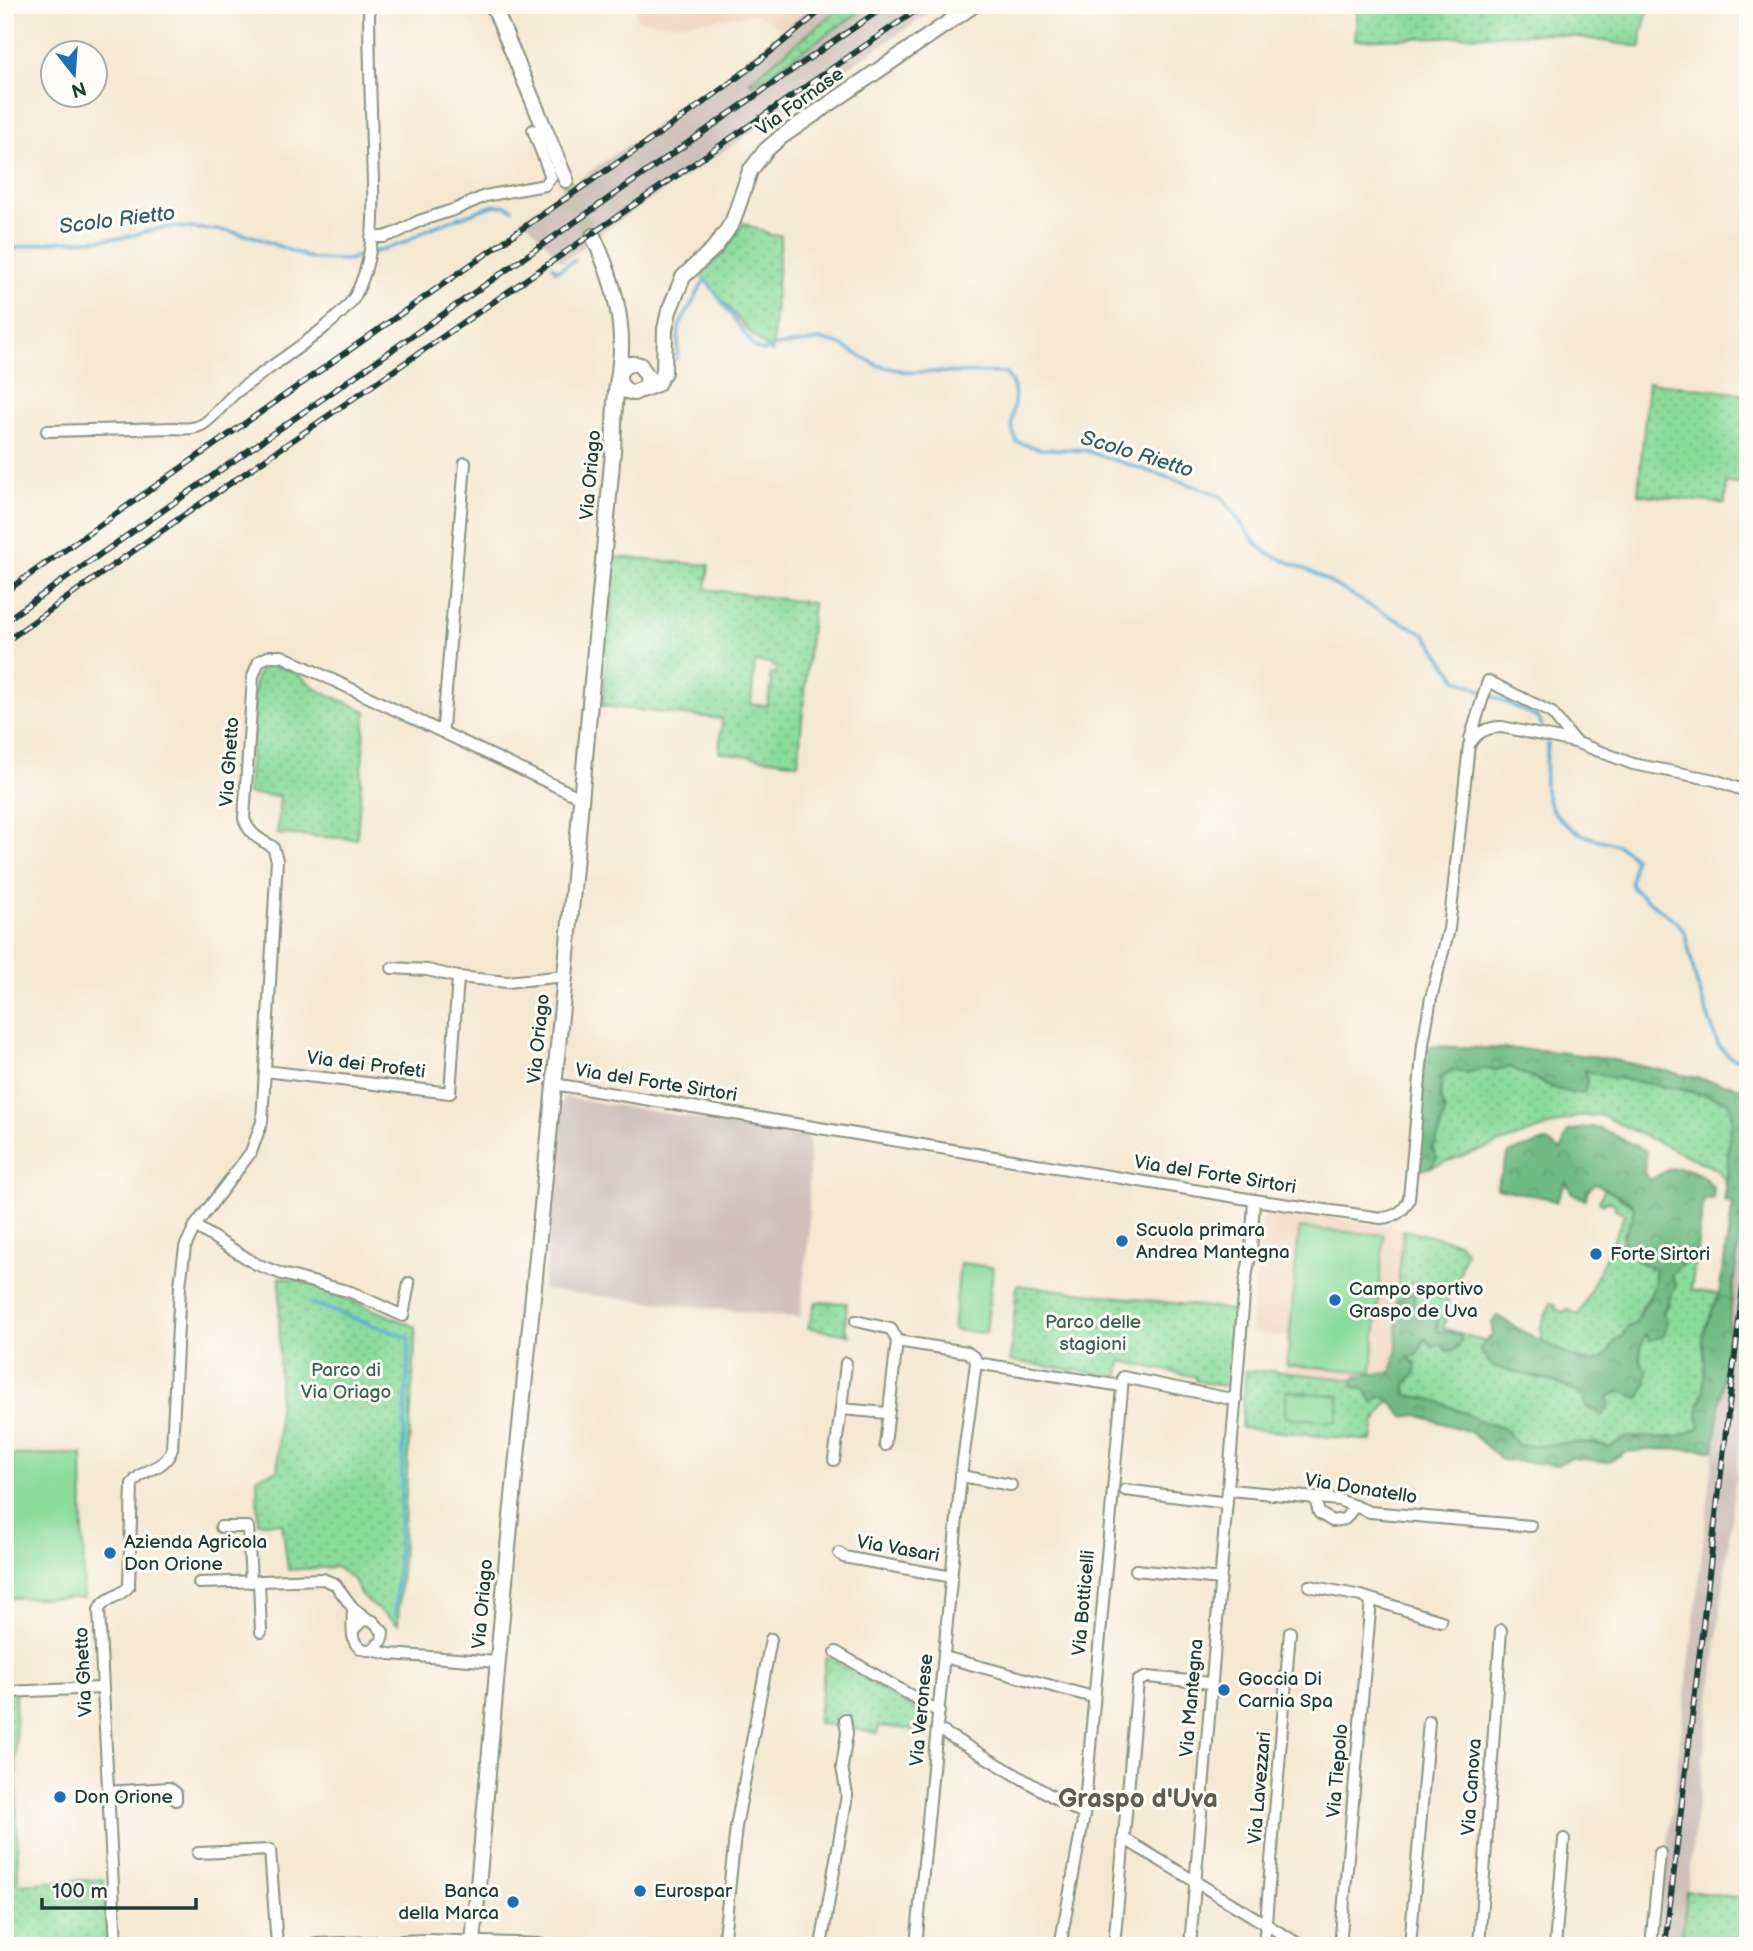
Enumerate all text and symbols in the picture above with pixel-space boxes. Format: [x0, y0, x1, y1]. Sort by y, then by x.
north arrow [38, 38, 108, 108]
street label: Via Fornase [752, 63, 848, 141]
text: N [68, 76, 89, 102]
water label: Scolo Rietto [58, 200, 176, 240]
water label: Scolo Rietto [1078, 425, 1196, 483]
street label: Via Oriago [576, 429, 606, 521]
street label: Via Ghetto [215, 716, 245, 808]
street label: Via Oriago [523, 993, 555, 1085]
street label: Via dei Profeti [305, 1046, 427, 1084]
street label: Via del Forte Sirtori [573, 1059, 739, 1107]
street label: Via del Forte Sirtori [1132, 1151, 1298, 1199]
place label: Scuola primara Andrea Mantegna [1136, 1219, 1290, 1264]
marker: Scuola primara Andrea Mantegna [1114, 1233, 1130, 1249]
place label: Forte Sirtori [1610, 1243, 1710, 1266]
marker: Forte Sirtori [1588, 1246, 1604, 1262]
place label: Campo sportivo Graspo de Uva [1349, 1278, 1484, 1323]
marker: Campo sportivo Graspo de Uva [1327, 1292, 1343, 1308]
park label: Parco delle stagioni [1045, 1311, 1141, 1356]
park label: Parco di Via Oriago [301, 1359, 391, 1404]
street label: Via Donatello [1303, 1469, 1419, 1509]
street label: Via Vasari [855, 1530, 941, 1568]
place label: Azienda Agricola Don Orione [124, 1531, 267, 1576]
marker: Azienda Agricola Don Orione [102, 1545, 118, 1561]
street label: Via Botticelli [1068, 1549, 1100, 1657]
street label: Via Oriago [468, 1558, 498, 1650]
street label: Via Ghetto [70, 1626, 98, 1718]
street label: Via Mantegna [1175, 1638, 1209, 1758]
street label: Via Veronese [906, 1653, 938, 1767]
place label: Goccia Di Carnia Spa [1238, 1668, 1333, 1713]
marker: Goccia Di Carnia Spa [1216, 1682, 1232, 1698]
street label: Via Tiepolo [1322, 1723, 1354, 1819]
street label: Via Lavezzari [1244, 1731, 1276, 1845]
street label: Via Canova [1457, 1738, 1487, 1836]
district label: Graspo d'Uva [1058, 1784, 1218, 1815]
place label: Don Orione [74, 1786, 173, 1809]
marker: Don Orione [52, 1789, 68, 1805]
scale bar [42, 1867, 196, 1911]
text: 100 m [52, 1879, 108, 1904]
place label: Banca della Marca [398, 1880, 499, 1925]
place label: Eurospar [654, 1880, 733, 1903]
marker: Eurospar [632, 1883, 648, 1899]
marker: Banca della Marca [505, 1894, 521, 1910]

